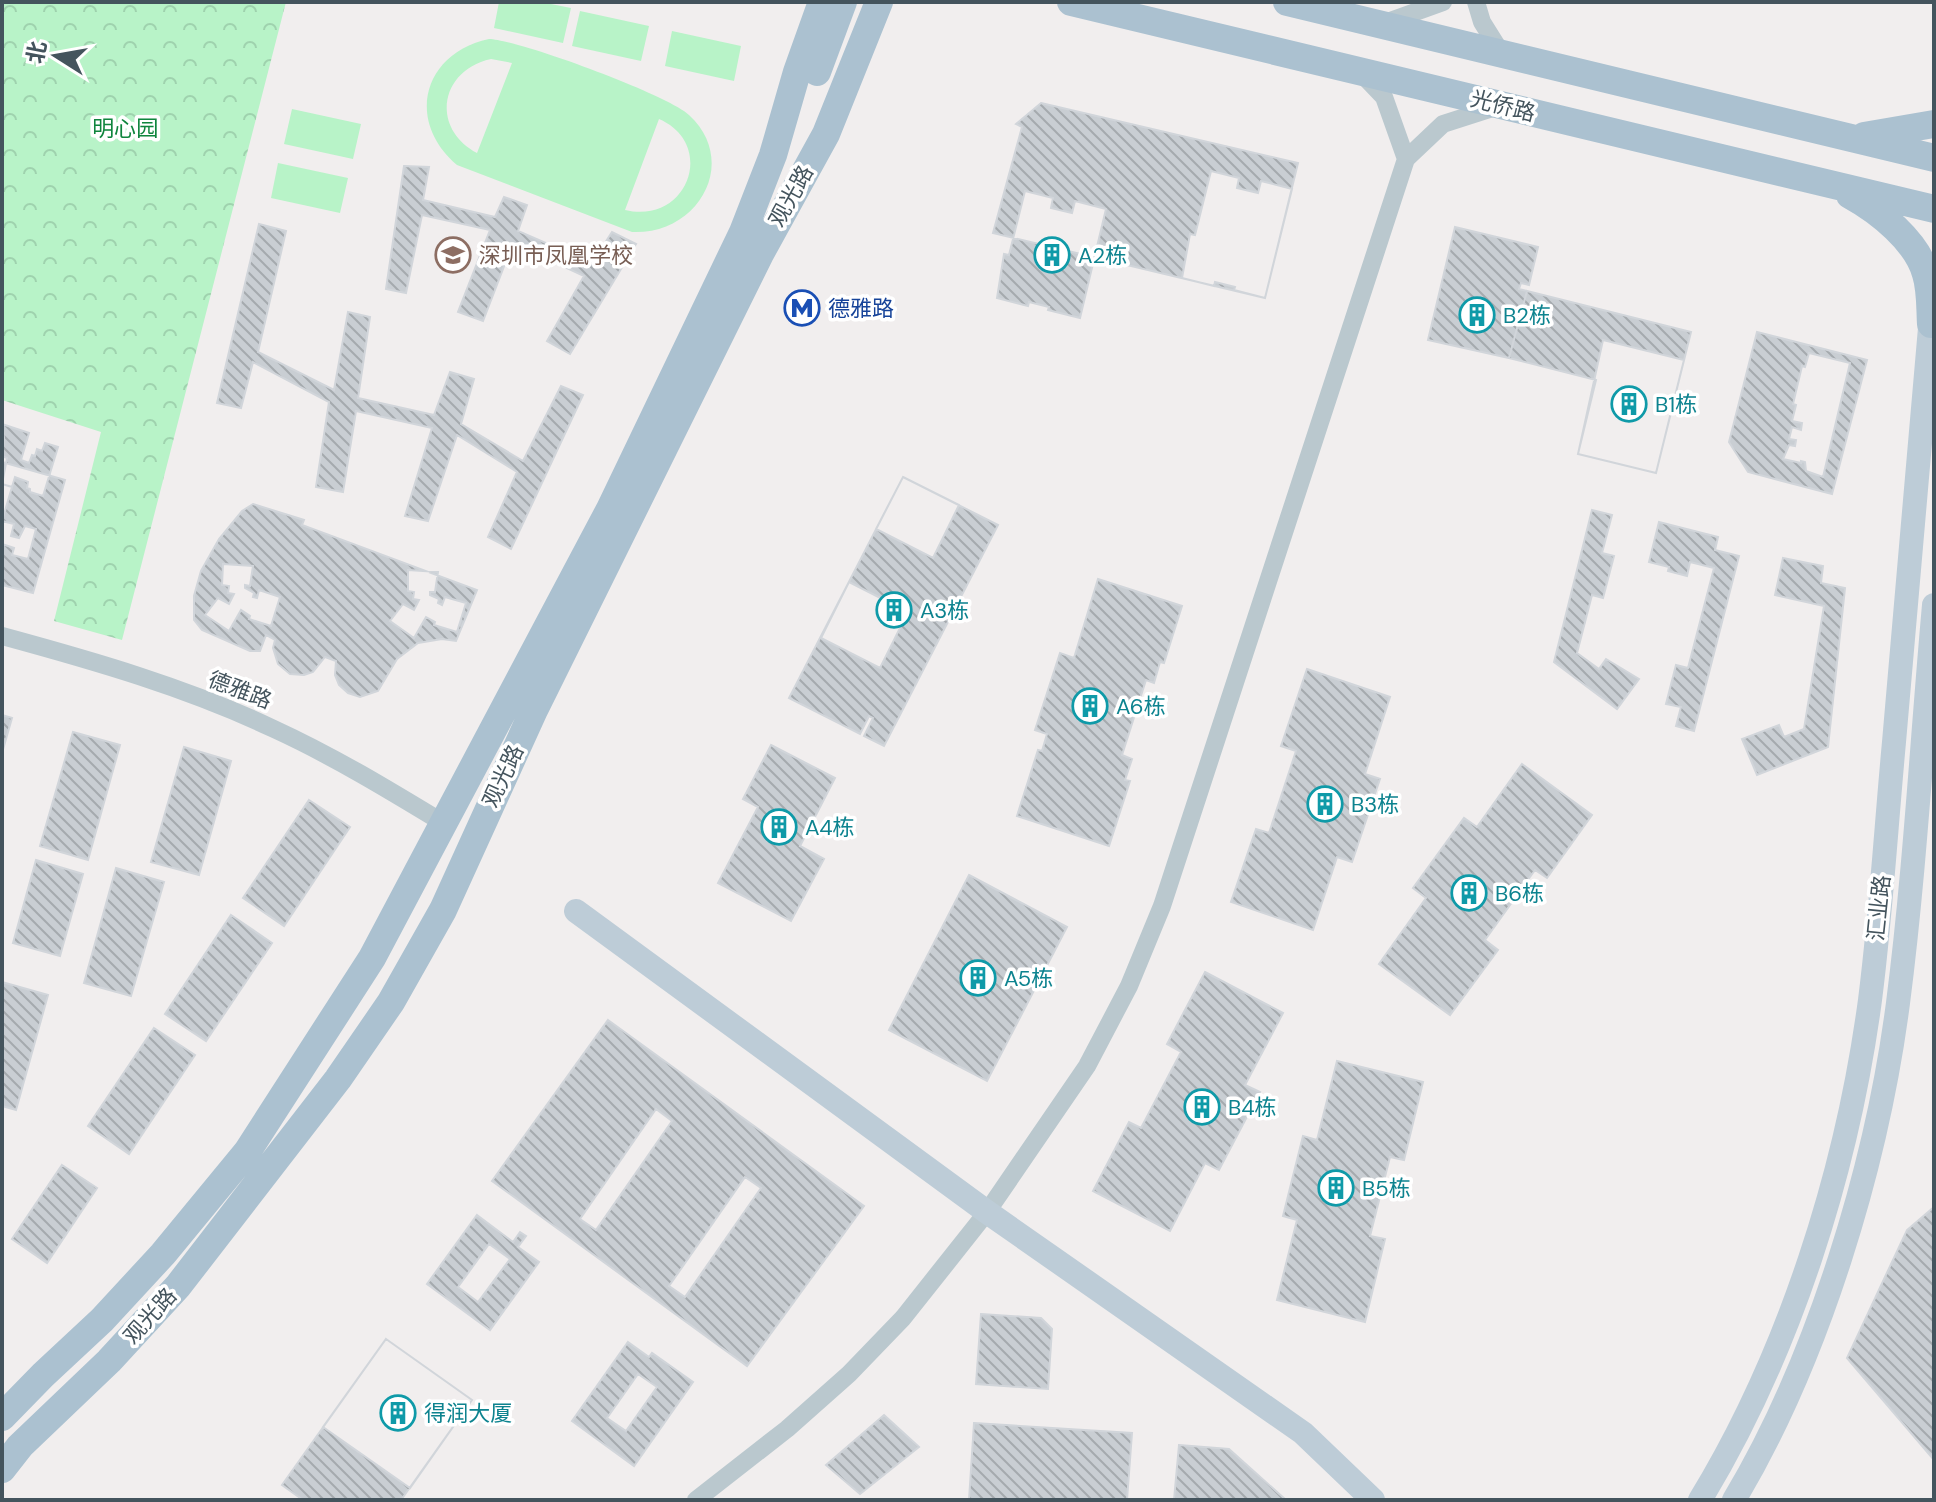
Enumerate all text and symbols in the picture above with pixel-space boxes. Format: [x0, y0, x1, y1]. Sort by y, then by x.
north arrow [16, 16, 96, 96]
text: 北 [21, 39, 53, 66]
street label: 光侨路 [1467, 84, 1539, 128]
park label: 明心园 [92, 114, 158, 143]
street label: 观光路 [762, 160, 820, 232]
school or university icon: 深圳市凤凰学校 [434, 236, 472, 274]
building icon: A2栋 [1033, 236, 1071, 274]
place label: 深圳市凤凰学校 [479, 241, 633, 270]
place label: A2栋 [1078, 241, 1127, 270]
metro station icon: 德雅路 [783, 289, 821, 327]
place label: 德雅路 [828, 294, 894, 323]
building icon: B2栋 [1458, 296, 1496, 334]
place label: B2栋 [1503, 301, 1551, 330]
building icon: B1栋 [1610, 385, 1648, 423]
place label: B1栋 [1655, 390, 1697, 419]
building icon: A3栋 [875, 591, 913, 629]
place label: A3栋 [920, 596, 969, 625]
street label: 德雅路 [204, 665, 276, 715]
building icon: A6栋 [1071, 687, 1109, 725]
place label: A6栋 [1116, 692, 1166, 721]
street label: 观光路 [476, 740, 530, 812]
building icon: B3栋 [1306, 785, 1344, 823]
place label: B3栋 [1351, 790, 1399, 819]
building icon: A4栋 [760, 808, 798, 846]
place label: A4栋 [805, 813, 855, 842]
building icon: B6栋 [1450, 874, 1488, 912]
street label: 汇业路 [1861, 874, 1897, 942]
place label: B6栋 [1495, 879, 1544, 908]
building icon: A5栋 [959, 959, 997, 997]
place label: A5栋 [1004, 964, 1053, 993]
building icon: B4栋 [1183, 1088, 1221, 1126]
place label: B4栋 [1228, 1093, 1277, 1122]
building icon: B5栋 [1317, 1169, 1355, 1207]
place label: B5栋 [1362, 1174, 1411, 1203]
street label: 观光路 [117, 1282, 183, 1350]
building icon: 得润大厦 [379, 1394, 417, 1432]
place label: 得润大厦 [424, 1399, 512, 1428]

